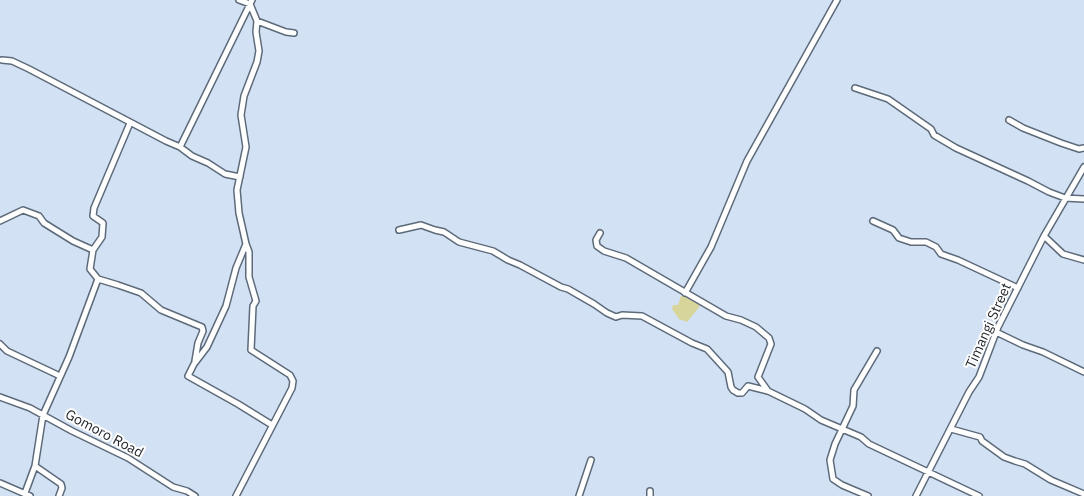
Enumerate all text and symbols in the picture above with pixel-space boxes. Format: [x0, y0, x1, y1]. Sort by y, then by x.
street label: Timangi Street [963, 281, 1015, 371]
street label: Gomoro Road [62, 406, 146, 462]

